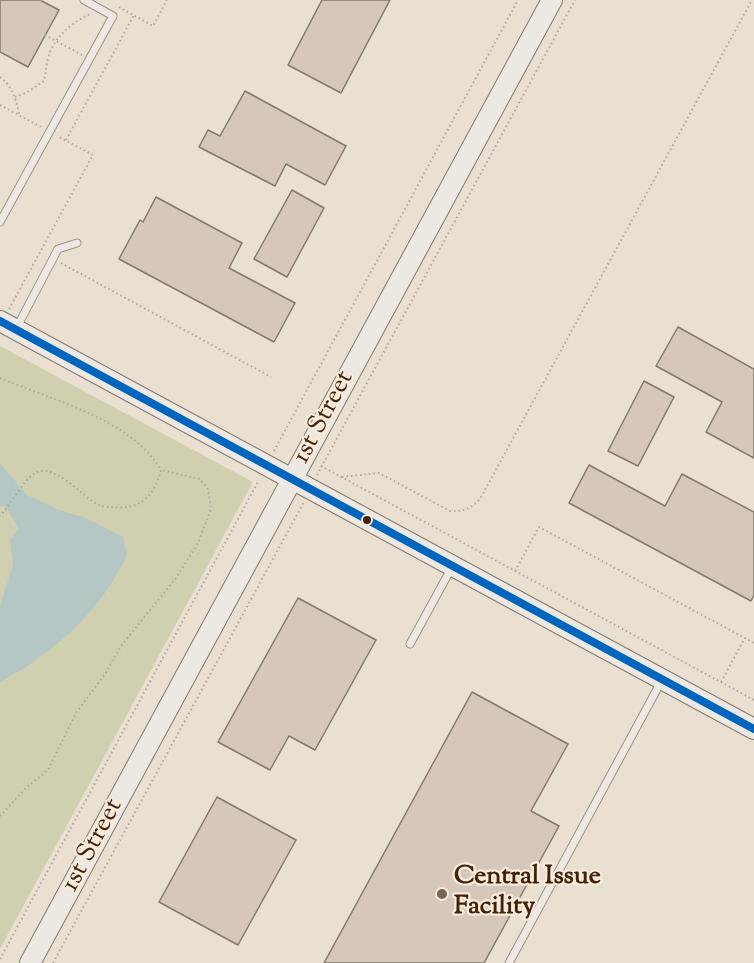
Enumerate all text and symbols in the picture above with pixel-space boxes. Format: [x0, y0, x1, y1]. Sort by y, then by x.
street label: 1st Street [288, 366, 362, 470]
unlabelled marker [361, 514, 373, 526]
street label: 1st Street [57, 794, 131, 898]
place label: Central Issue Facility [454, 863, 601, 924]
marker: Central Issue Facility [435, 887, 449, 901]

